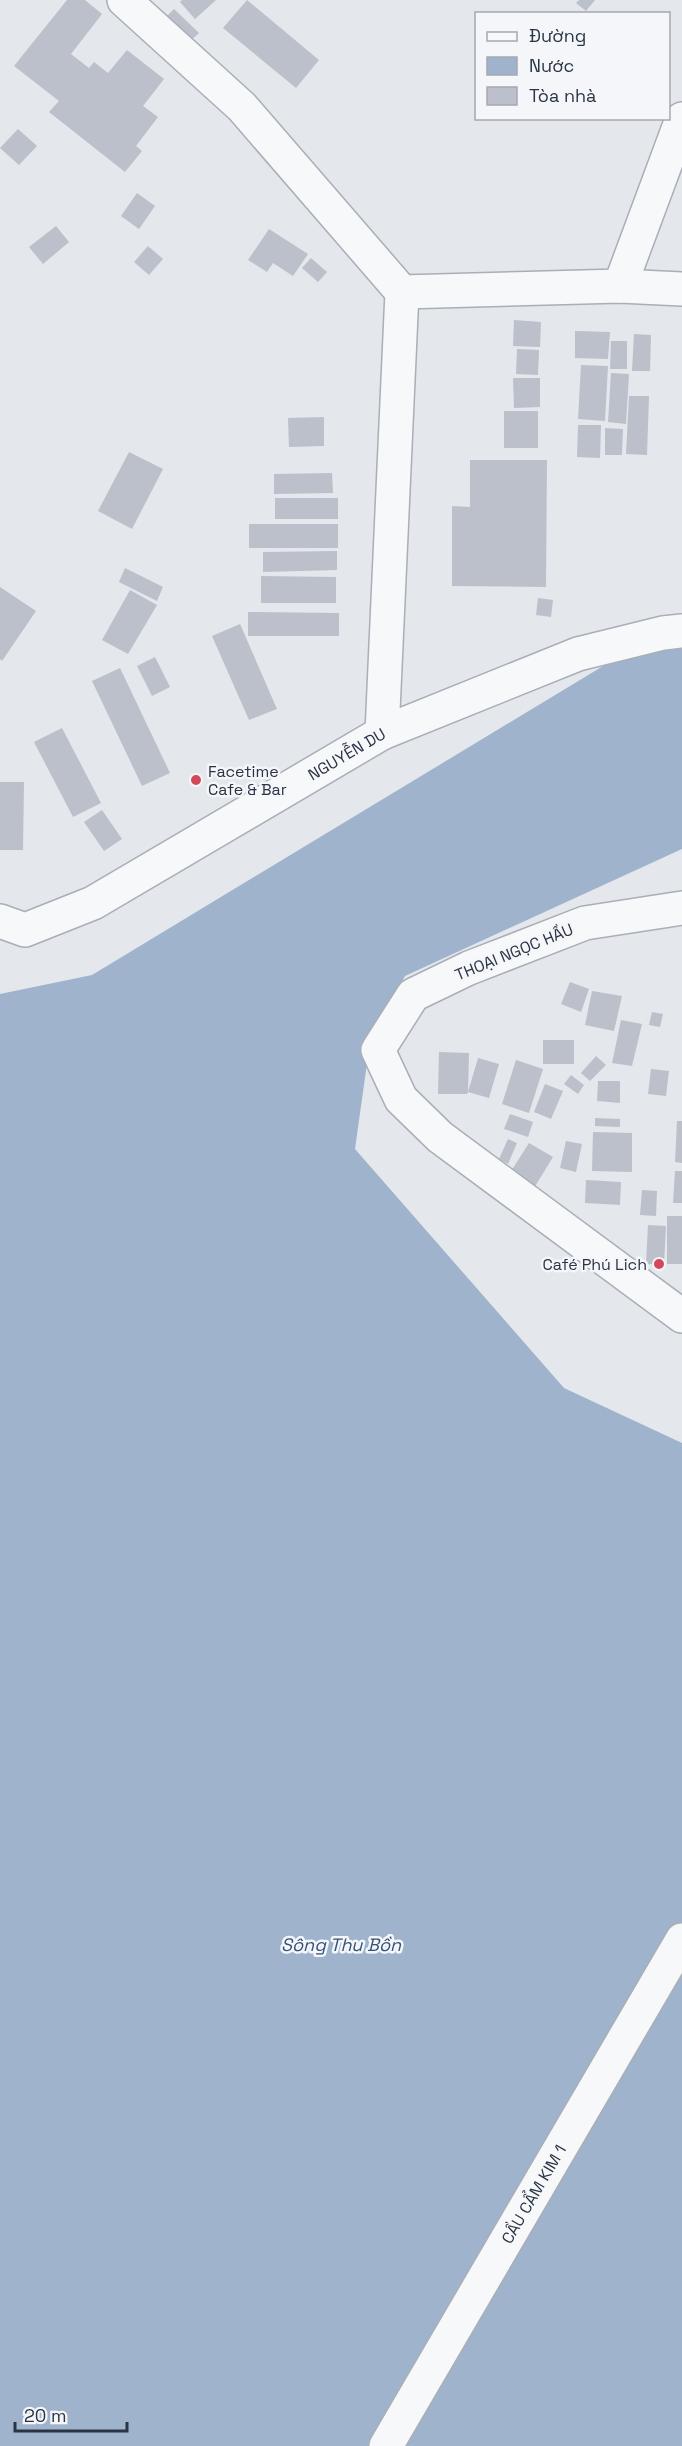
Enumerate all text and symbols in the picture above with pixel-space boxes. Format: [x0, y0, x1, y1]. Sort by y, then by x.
legend [475, 12, 670, 120]
text: Đường [529, 24, 586, 47]
text: Nước [529, 54, 574, 77]
text: Tòa nhà [529, 84, 596, 107]
street label: NGUYỄN DU [304, 723, 389, 785]
place label: Facetime Cafe & Bar [208, 761, 287, 800]
marker: Facetime Cafe & Bar [189, 773, 203, 787]
street label: THOẠI NGỌC HẦU [452, 919, 576, 985]
place label: Café Phú Lich [543, 1254, 647, 1275]
marker: Café Phú Lich [652, 1257, 666, 1271]
water label: Sông Thu Bồn [281, 1933, 402, 1956]
street label: CẦU CẨM KIM 1 [496, 2141, 571, 2247]
scale bar [15, 2395, 128, 2433]
text: 20 m [24, 2404, 67, 2427]

